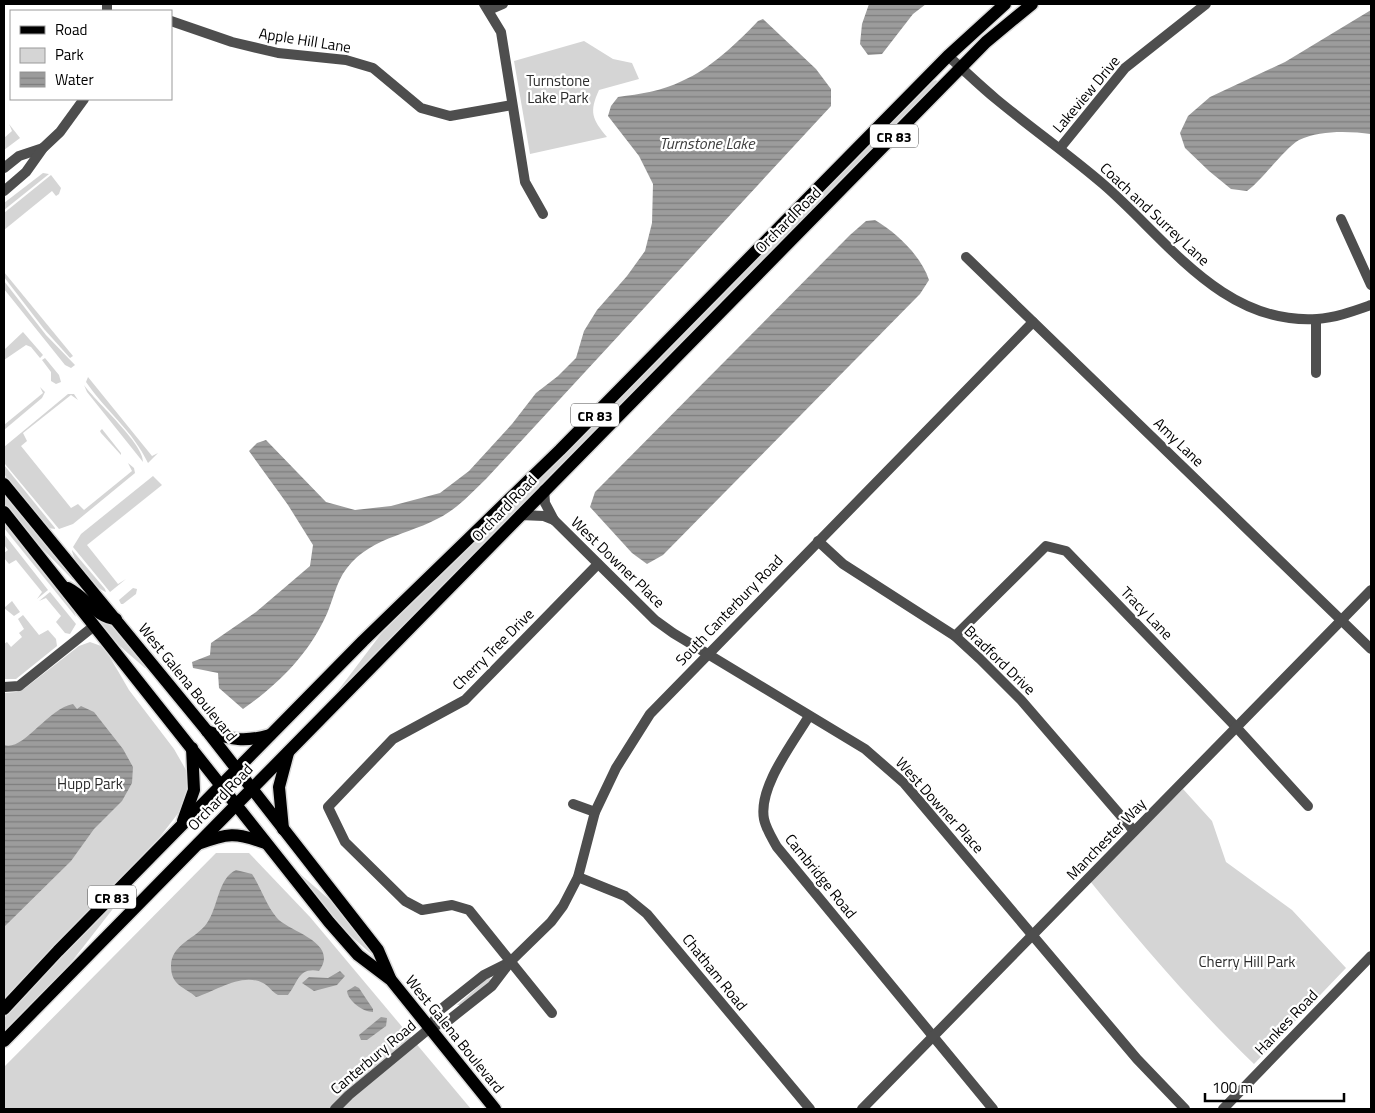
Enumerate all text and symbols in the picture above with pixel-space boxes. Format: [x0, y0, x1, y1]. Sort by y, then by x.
legend [10, 10, 172, 100]
text: Road [55, 18, 87, 41]
street label: Apple Hill Lane [257, 21, 353, 59]
text: Park [55, 43, 84, 66]
street label: Lakeview Drive [1047, 50, 1125, 138]
text: Water [55, 68, 94, 91]
park label: Turnstone Lake Park [526, 69, 590, 109]
road number: CR 83 [870, 124, 918, 148]
water label: Turnstone Lake [659, 131, 756, 155]
street label: Coach and Surrey Lane [1095, 157, 1215, 271]
street label: Orchard Road [750, 182, 826, 258]
road number: CR 83 [571, 404, 619, 426]
street label: Amy Lane [1149, 412, 1209, 472]
street label: Orchard Road [466, 469, 542, 547]
street label: West Downer Place [566, 511, 670, 613]
street label: South Canterbury Road [670, 549, 788, 671]
street label: Tracy Lane [1116, 581, 1178, 645]
street label: Cherry Tree Drive [447, 603, 539, 695]
street label: West Galena Boulevard [133, 618, 243, 746]
street label: Bradford Drive [959, 620, 1041, 700]
street label: West Downer Place [890, 752, 990, 858]
street label: Orchard Road [182, 758, 258, 836]
park label: Hupp Park [57, 772, 123, 795]
street label: Manchester Way [1061, 793, 1151, 885]
street label: Cambridge Road [779, 829, 863, 923]
road number: CR 83 [88, 886, 136, 909]
street label: Chatham Road [677, 929, 753, 1015]
park label: Cherry Hill Park [1198, 950, 1296, 973]
street label: West Galena Boulevard [400, 970, 510, 1098]
street label: Hankes Road [1249, 984, 1323, 1060]
street label: Canterbury Road [325, 1014, 421, 1100]
scale bar [1205, 1070, 1344, 1102]
text: 100 m [1212, 1076, 1253, 1099]

